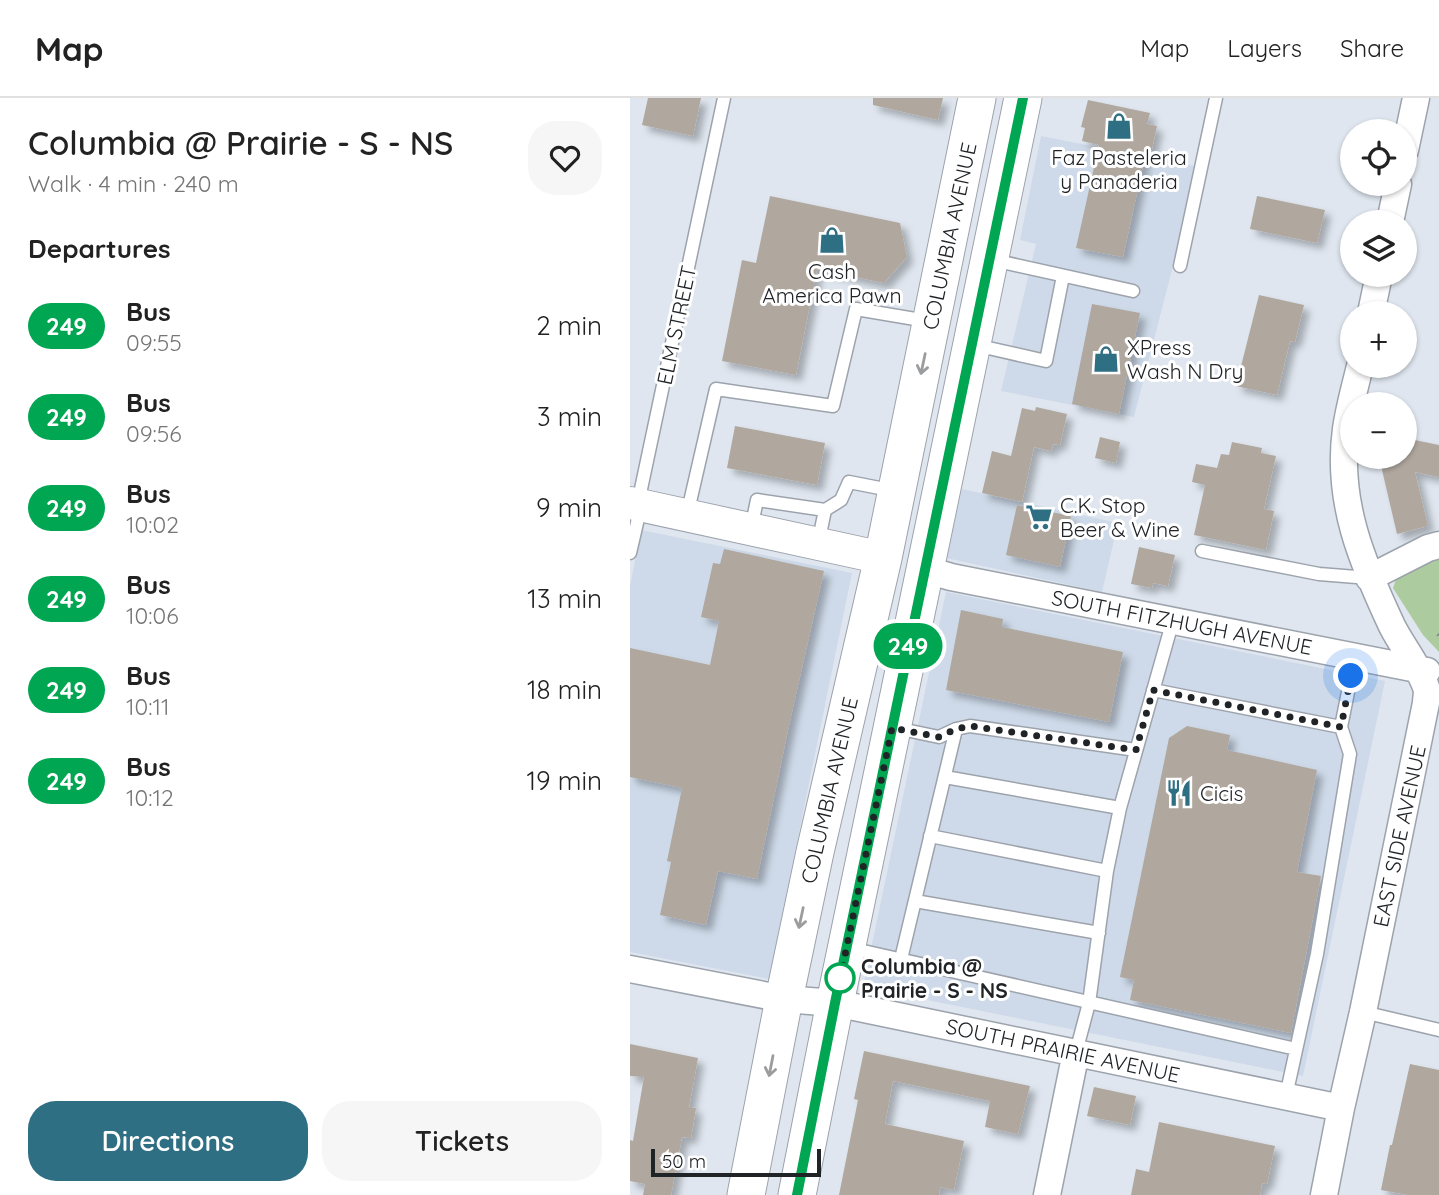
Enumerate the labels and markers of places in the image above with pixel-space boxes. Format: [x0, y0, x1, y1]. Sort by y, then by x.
shop icon: Faz Pasteleria y Panaderia [1104, 111, 1134, 141]
place label: Faz Pasteleria y Panaderia [1051, 144, 1187, 194]
shop icon: Cash America Pawn [817, 225, 847, 255]
place label: Cash America Pawn [762, 258, 902, 308]
place label: XPress Wash N Dry [1127, 334, 1243, 384]
shop icon: XPress Wash N Dry [1091, 344, 1121, 374]
place label: C.K. Stop Beer & Wine [1060, 492, 1180, 542]
supermarket icon: C.K. Stop Beer & Wine [1024, 502, 1054, 532]
restaurant icon: Cicis [1164, 778, 1194, 808]
place label: Cicis [1200, 780, 1243, 806]
place label: Columbia @ Prairie - S - NS [861, 953, 1008, 1003]
marker: Columbia @ Prairie - S - NS [825, 963, 855, 993]

